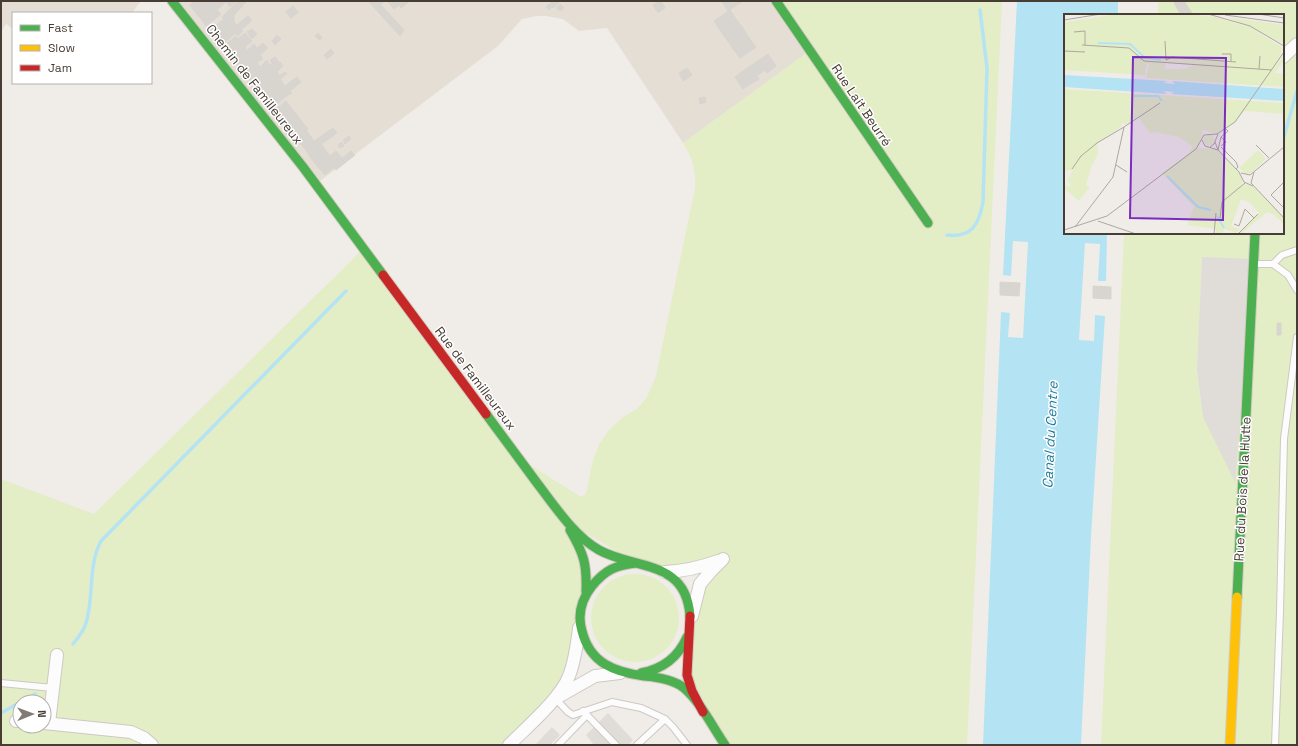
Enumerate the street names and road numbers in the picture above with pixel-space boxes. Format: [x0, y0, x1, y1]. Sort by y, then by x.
street label: Chemin de Familleureux [202, 21, 307, 148]
street label: Rue Lait Beurré [828, 61, 895, 150]
street label: Rue de Familleureux [431, 323, 520, 434]
street label: Rue du Bois de la Hutte [1230, 416, 1255, 562]

